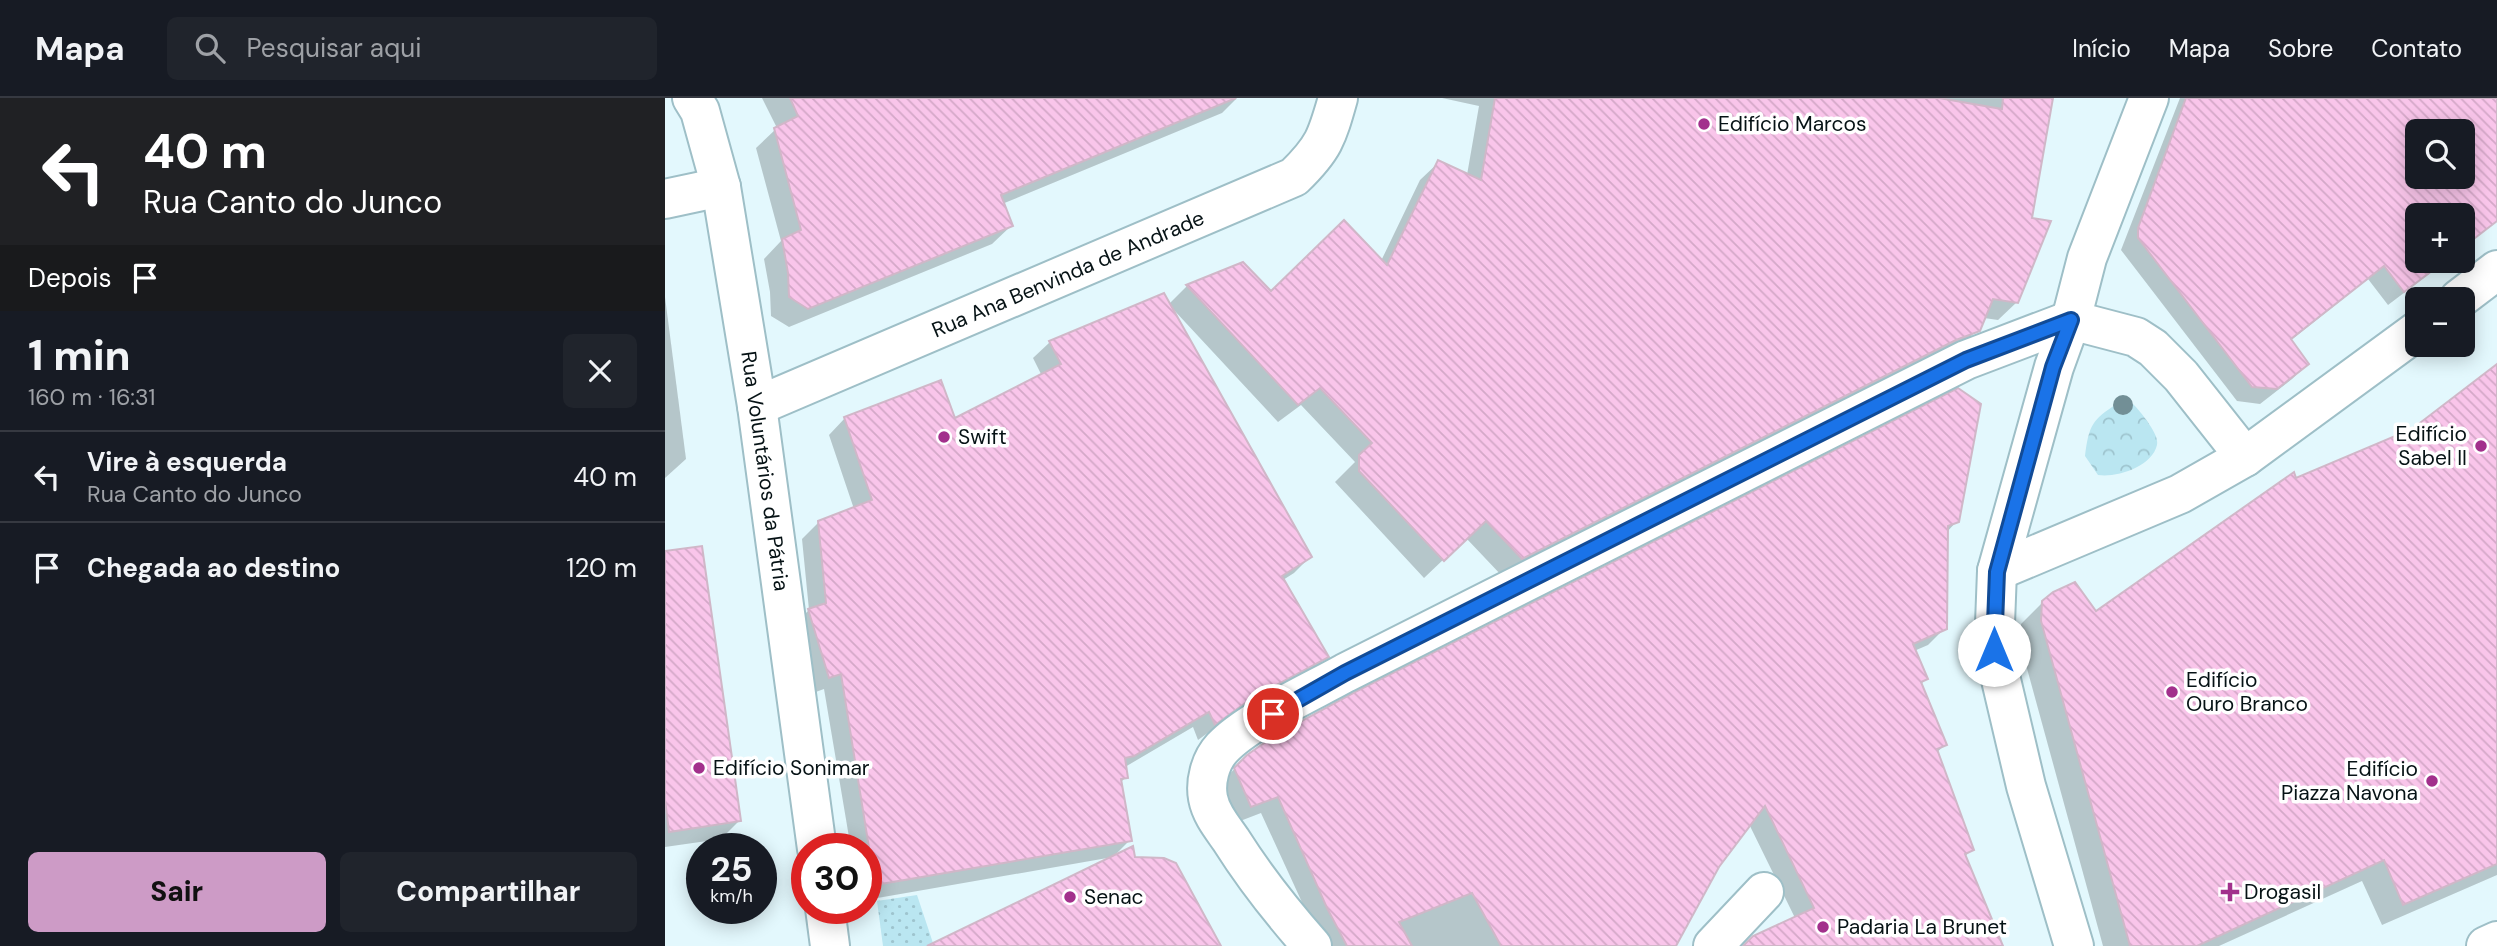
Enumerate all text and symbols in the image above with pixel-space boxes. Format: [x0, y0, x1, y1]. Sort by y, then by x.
search box [167, 17, 657, 80]
text: Mapa [35, 27, 125, 70]
icon: search [191, 29, 229, 67]
text: Pesquisar aqui [247, 31, 421, 65]
text: Início [2072, 33, 2131, 64]
text: Mapa [2169, 33, 2230, 64]
text: Sobre [2268, 33, 2333, 64]
text: Contato [2371, 33, 2462, 64]
place label: Edifício Marcos [1718, 110, 1866, 138]
marker: Edifício Marcos [1696, 116, 1712, 132]
text: 40 m [143, 119, 267, 183]
map controls [2405, 119, 2475, 357]
button: search [2405, 119, 2475, 189]
icon: left [28, 126, 119, 217]
text: Rua Canto do Junco [143, 181, 442, 223]
button: + [2405, 203, 2475, 273]
street label: Rua Ana Benvinda de Andrade [927, 204, 1209, 344]
icon: arrive [126, 259, 164, 297]
text: Depois [28, 261, 112, 295]
button: − [2405, 287, 2475, 357]
text: 1 min [28, 328, 131, 383]
button: close [563, 334, 637, 408]
street label: Rua Voluntários da Pátria [734, 349, 796, 593]
text: 160 m · 16:31 [28, 382, 155, 412]
place label: Edifício Sabel II [2396, 420, 2467, 472]
place label: Swift [958, 423, 1007, 451]
marker: Swift [936, 429, 952, 445]
marker: Edifício Sabel II [2473, 438, 2489, 454]
text: Vire à esquerda [87, 445, 287, 479]
icon: left [28, 458, 66, 496]
text: 40 m [573, 460, 637, 494]
text: Rua Canto do Junco [87, 479, 302, 509]
icon: arrive [28, 549, 66, 587]
text: Chegada ao destino [87, 551, 340, 585]
text: 120 m [566, 551, 637, 585]
position arrow [1957, 613, 2031, 687]
place label: Edifício Ouro Branco [2186, 666, 2308, 718]
pin [1243, 684, 1303, 744]
marker: Edifício Ouro Branco [2164, 684, 2180, 700]
icon: arrive [1254, 695, 1292, 733]
place label: Edifício Sonimar [713, 754, 870, 782]
place label: Edifício Piazza Navona [2281, 755, 2418, 807]
marker: Edifício Sonimar [691, 760, 707, 776]
marker: Edifício Piazza Navona [2424, 773, 2440, 789]
speed limit sign: 30 [791, 833, 882, 924]
text: 25 [711, 846, 752, 892]
button: Sair [28, 852, 326, 932]
button: Compartilhar [340, 852, 637, 932]
place label: Drogasil [2244, 878, 2321, 906]
place label: Senac [1084, 883, 1144, 911]
text: km/h [710, 884, 753, 908]
marker: Drogasil [2222, 884, 2238, 900]
marker: Senac [1062, 889, 1078, 905]
place label: Padaria La Brunet [1837, 913, 2007, 941]
marker: Padaria La Brunet [1815, 919, 1831, 935]

